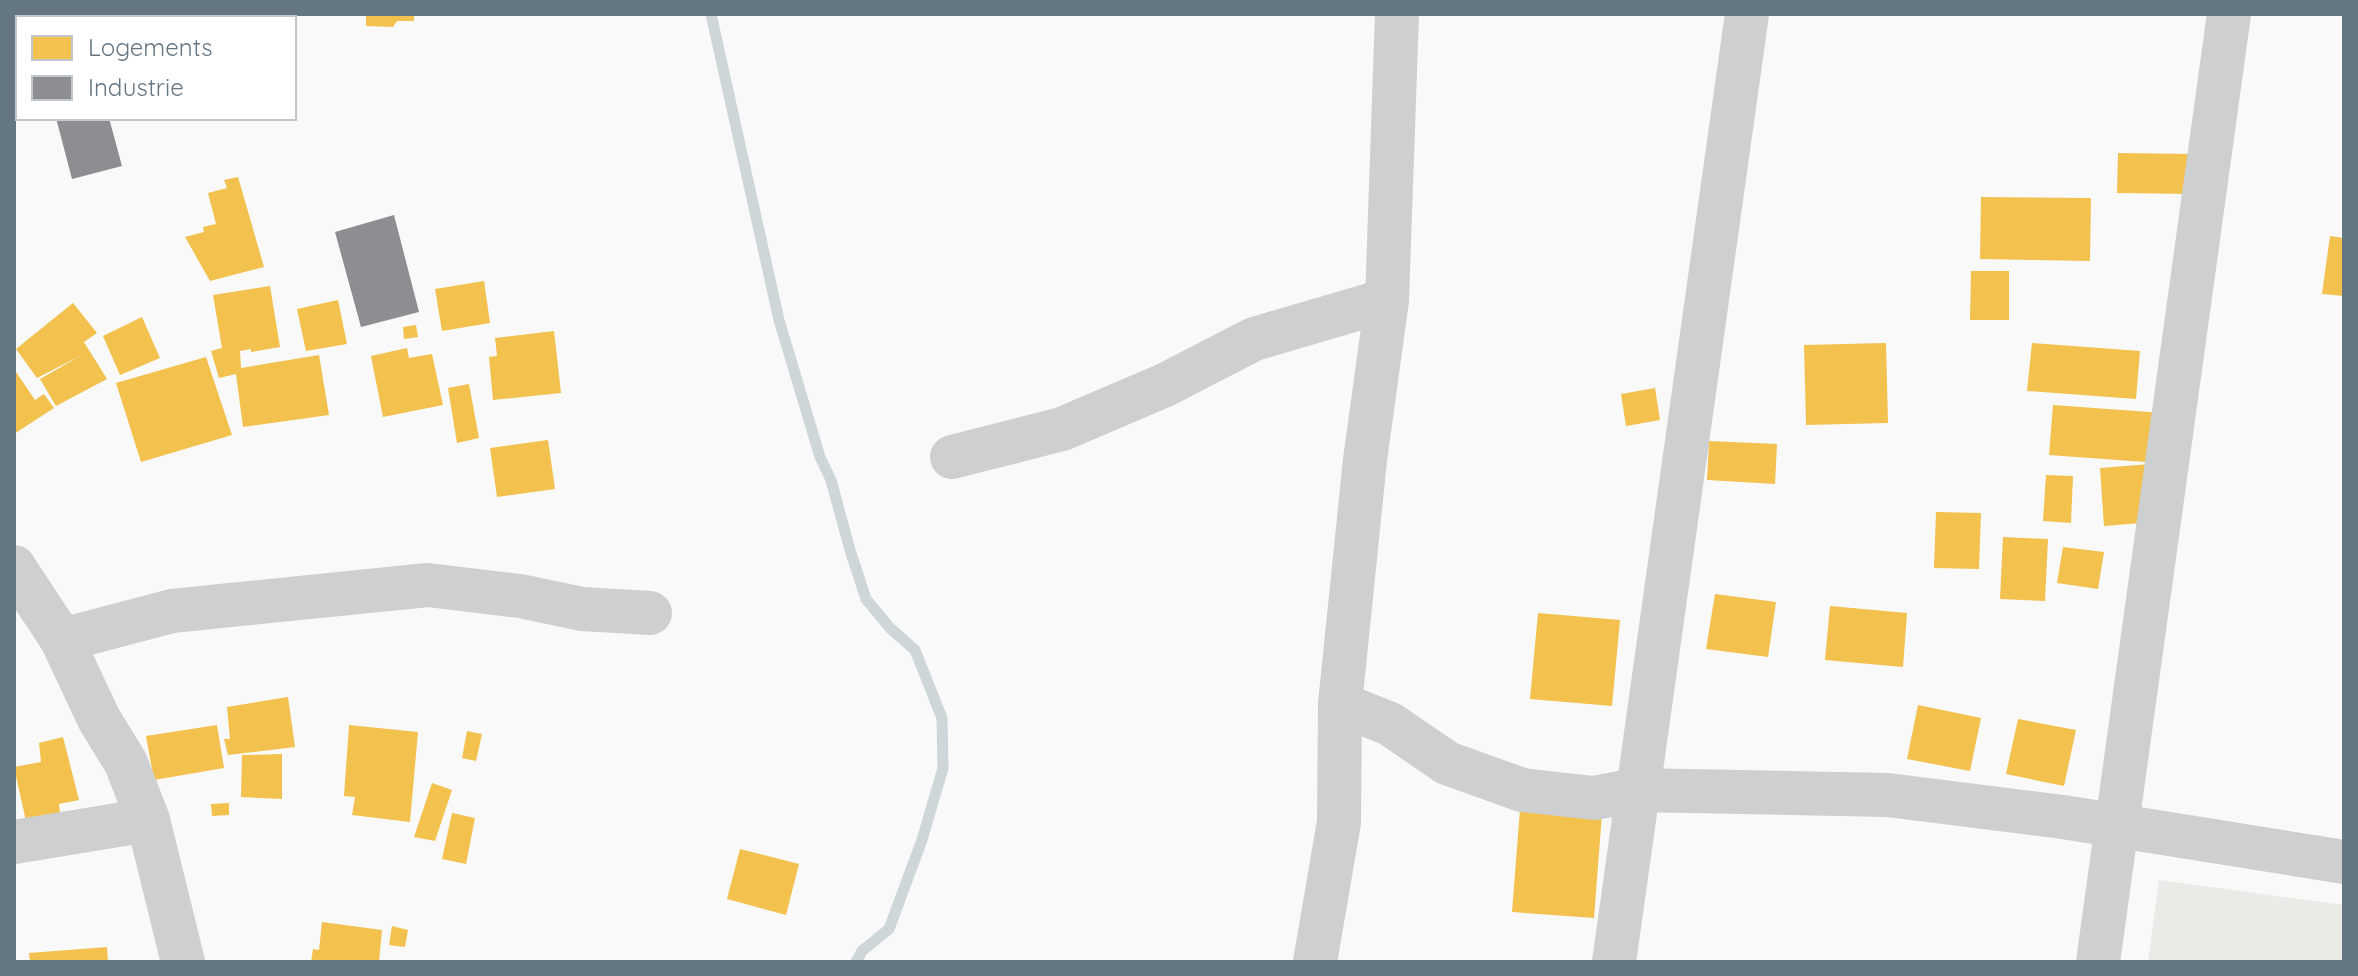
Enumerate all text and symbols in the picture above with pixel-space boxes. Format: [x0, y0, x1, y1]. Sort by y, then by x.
legend [16, 16, 296, 120]
text: Logements [88, 32, 213, 62]
text: Industrie [88, 72, 184, 102]

